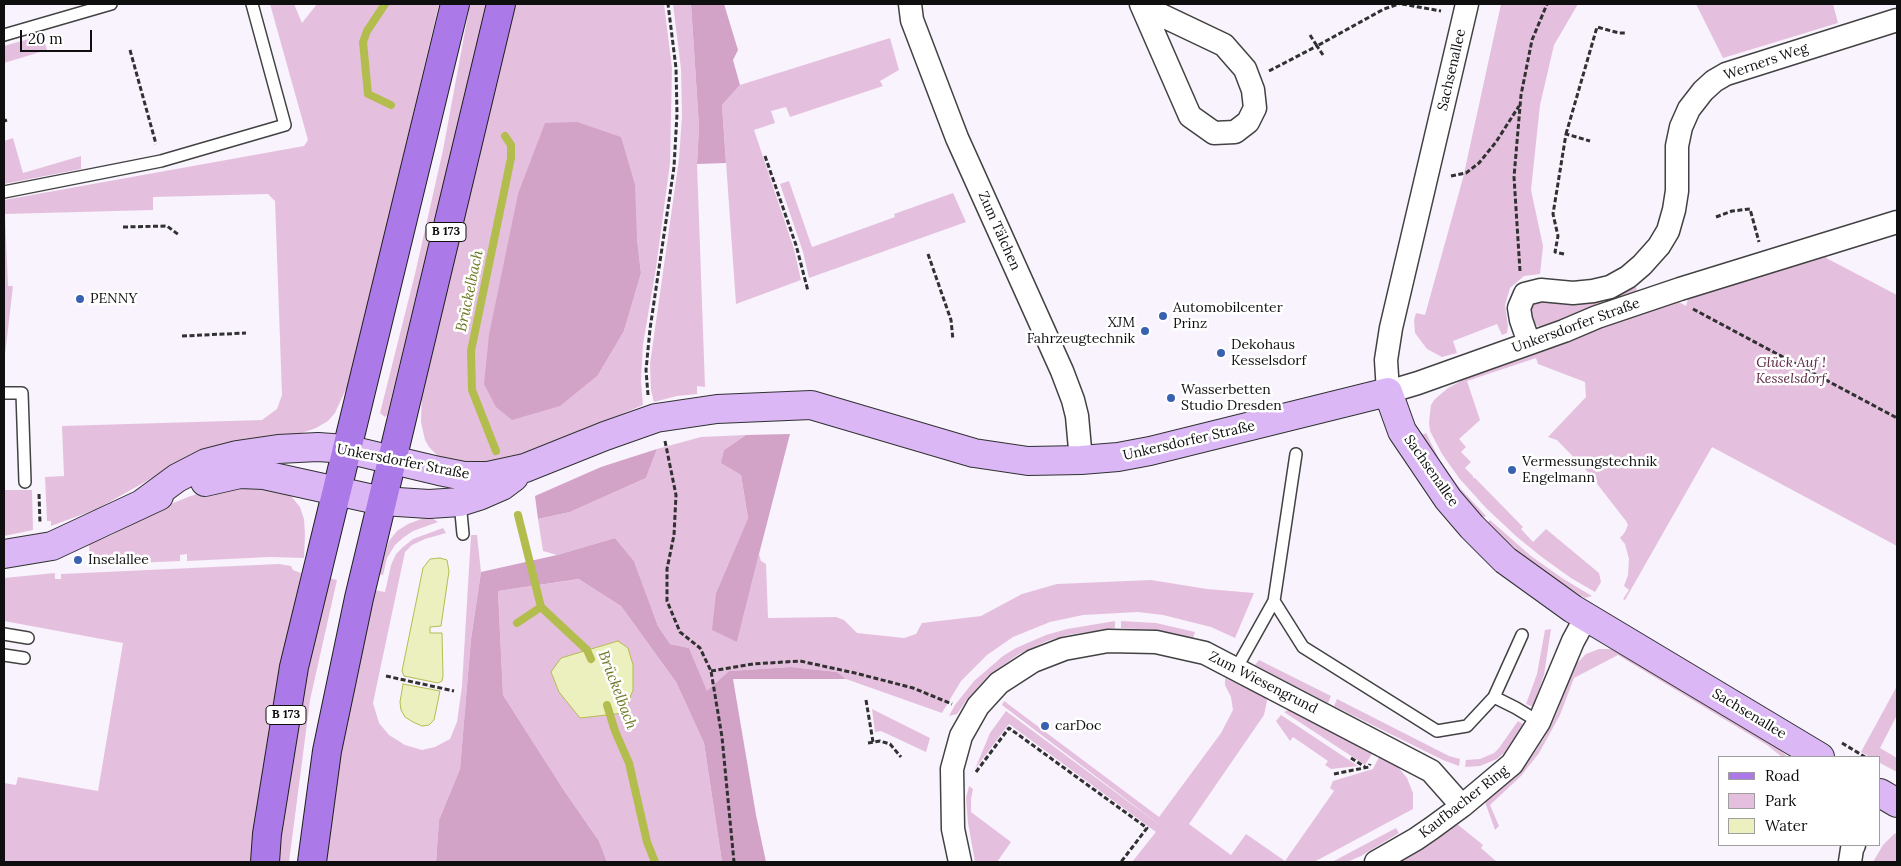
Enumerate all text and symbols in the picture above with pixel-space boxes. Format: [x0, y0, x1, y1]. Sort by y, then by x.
scale bar [22, 20, 95, 52]
street label: Sachsenallee [1434, 27, 1470, 113]
text: 20 m [28, 29, 63, 48]
street label: Werners Weg [1722, 40, 1810, 84]
street label: Zum Tälchen [974, 189, 1024, 273]
road number: B 173 [426, 222, 466, 242]
water label: Brückelbach [453, 249, 487, 333]
place label: PENNY [90, 291, 137, 307]
marker: PENNY [74, 293, 86, 305]
street label: Unkersdorfer Straße [1510, 295, 1642, 357]
place label: Automobilcenter Prinz [1173, 300, 1283, 332]
marker: Automobilcenter Prinz [1157, 310, 1169, 322]
place label: XJM Fahrzeugtechnik [1027, 315, 1135, 348]
marker: XJM Fahrzeugtechnik [1139, 325, 1151, 337]
place label: Dekohaus Kesselsdorf [1231, 337, 1306, 370]
marker: Dekohaus Kesselsdorf [1215, 347, 1227, 359]
park label: Glück Auf ! Kesselsdorf [1756, 355, 1826, 388]
place label: Wasserbetten Studio Dresden [1181, 382, 1282, 414]
marker: Wasserbetten Studio Dresden [1165, 392, 1177, 404]
street label: Unkersdorfer Straße [1121, 418, 1257, 464]
street label: Sachsenallee [1400, 432, 1462, 510]
street label: Unkersdorfer Straße [335, 441, 471, 483]
place label: Vermessungstechnik Engelmann [1522, 454, 1657, 487]
marker: Vermessungstechnik Engelmann [1506, 464, 1518, 476]
place label: Inselallee [88, 552, 149, 568]
marker: Inselallee [72, 554, 84, 566]
water label: Brückelbach [594, 648, 640, 732]
street label: Zum Wiesengrund [1206, 648, 1320, 718]
street label: Sachsenallee [1709, 685, 1789, 743]
road number: B 173 [266, 706, 306, 724]
place label: carDoc [1055, 718, 1101, 734]
marker: carDoc [1039, 720, 1051, 732]
legend [1718, 756, 1881, 846]
street label: Kaufbacher Ring [1416, 762, 1512, 842]
text: Road [1765, 766, 1800, 785]
text: Park [1765, 791, 1796, 810]
text: Water [1765, 816, 1807, 835]

